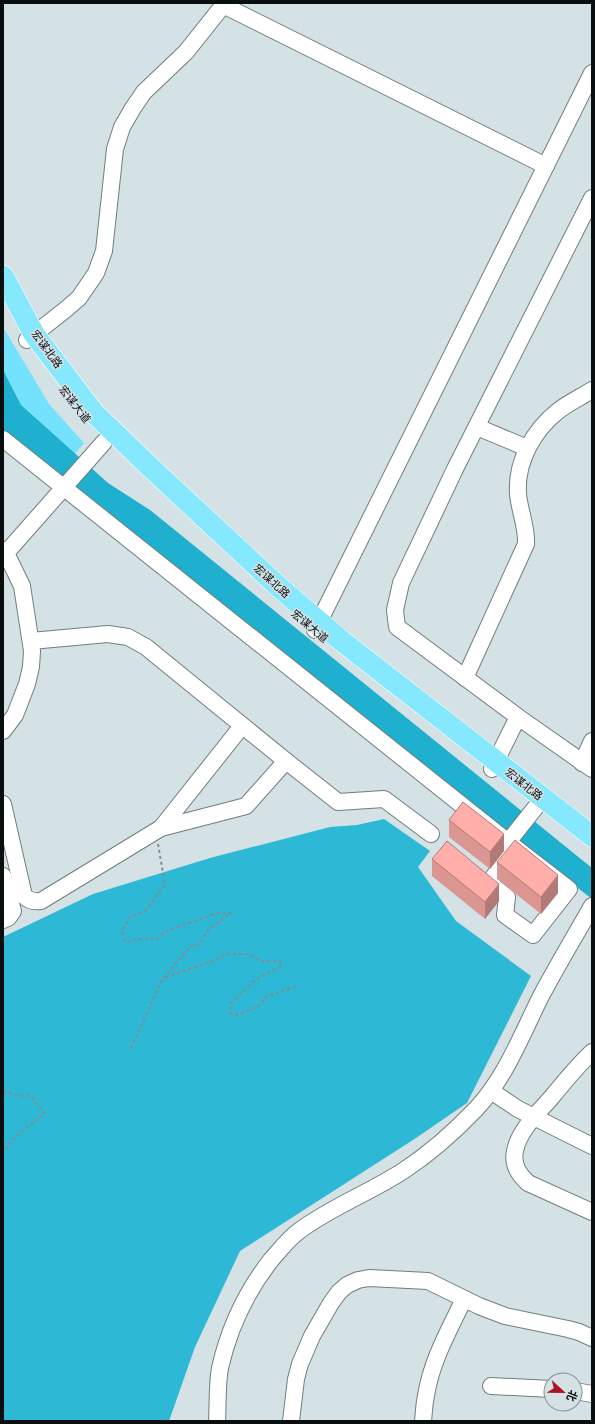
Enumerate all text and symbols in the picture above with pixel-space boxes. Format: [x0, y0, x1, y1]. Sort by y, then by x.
street label: 宏谋北路 [28, 328, 65, 371]
street label: 宏谋大道 [56, 383, 93, 426]
street label: 宏谋北路 [251, 562, 292, 601]
street label: 宏谋大道 [289, 607, 331, 646]
street label: 宏谋北路 [502, 766, 545, 803]
north arrow [543, 1372, 583, 1412]
text: 北 [564, 1388, 580, 1403]

